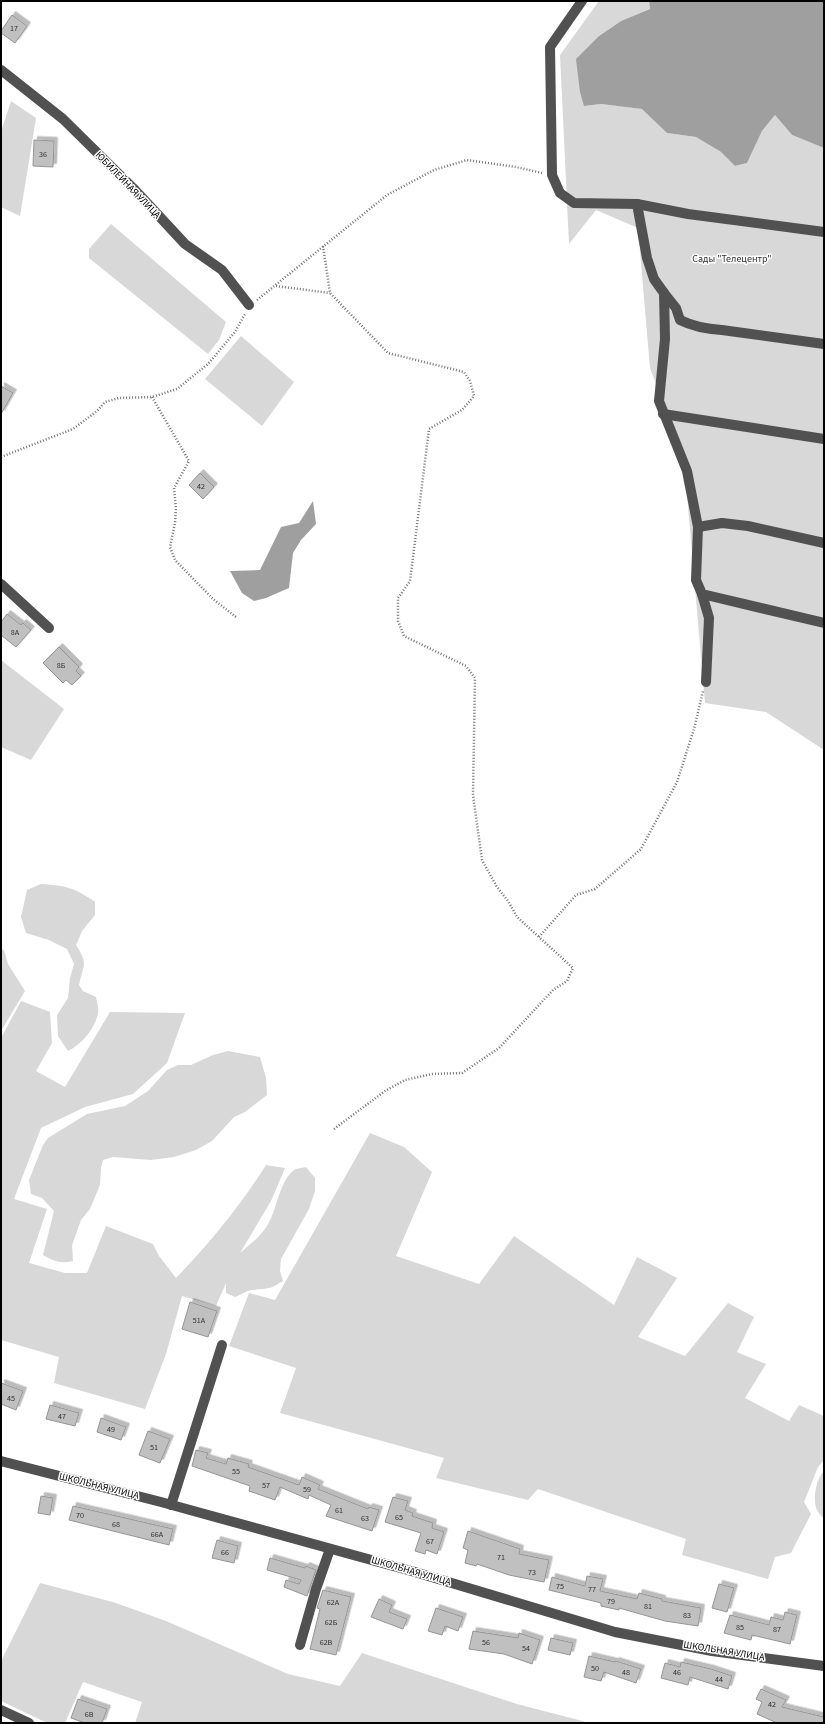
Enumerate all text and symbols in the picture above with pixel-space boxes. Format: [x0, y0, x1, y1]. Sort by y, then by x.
house number: 17 [10, 23, 18, 34]
street label: ЮБИЛЕЙНАЯ УЛИЦА [92, 148, 164, 222]
house number: 36 [39, 149, 47, 160]
park label: Сады "Телецентр" [692, 252, 772, 266]
house number: 42 [197, 481, 205, 492]
house number: 8А [11, 627, 20, 638]
house number: 8Б [57, 660, 66, 671]
house number: 51А [193, 1315, 206, 1326]
house number: 45 [7, 1393, 15, 1404]
house number: 47 [58, 1411, 66, 1422]
house number: 49 [107, 1424, 115, 1435]
house number: 51 [150, 1442, 158, 1453]
house number: 55 [232, 1466, 240, 1477]
street label: ШКОЛЬНАЯ УЛИЦА [57, 1469, 141, 1503]
house number: 57 [262, 1480, 270, 1491]
house number: 59 [303, 1484, 311, 1495]
house number: 61 [335, 1505, 343, 1516]
house number: 70 [76, 1510, 84, 1521]
house number: 65 [395, 1512, 403, 1523]
house number: 63 [361, 1513, 369, 1524]
house number: 68 [112, 1519, 120, 1530]
house number: 66А [151, 1529, 164, 1540]
house number: 67 [426, 1536, 434, 1547]
house number: 66 [221, 1547, 229, 1558]
house number: 71 [497, 1552, 505, 1563]
street label: ШКОЛЬНАЯ УЛИЦА [370, 1553, 453, 1589]
house number: 73 [528, 1567, 536, 1578]
house number: 75 [556, 1581, 564, 1592]
house number: 77 [588, 1584, 596, 1595]
house number: 79 [607, 1596, 615, 1607]
house number: 62А [327, 1597, 340, 1608]
house number: 81 [644, 1601, 652, 1612]
house number: 83 [683, 1610, 691, 1621]
house number: 62Б [325, 1617, 338, 1628]
house number: 85 [736, 1622, 744, 1633]
house number: 87 [773, 1624, 781, 1635]
house number: 62В [320, 1637, 333, 1648]
house number: 56 [482, 1637, 490, 1648]
street label: ШКОЛЬНАЯ УЛИЦА [682, 1638, 766, 1664]
house number: 54 [522, 1643, 530, 1654]
house number: 50 [591, 1663, 599, 1674]
house number: 48 [622, 1667, 630, 1678]
house number: 46 [673, 1667, 681, 1678]
house number: 44 [715, 1674, 723, 1685]
house number: 42 [768, 1699, 776, 1710]
house number: 6В [85, 1709, 94, 1720]

